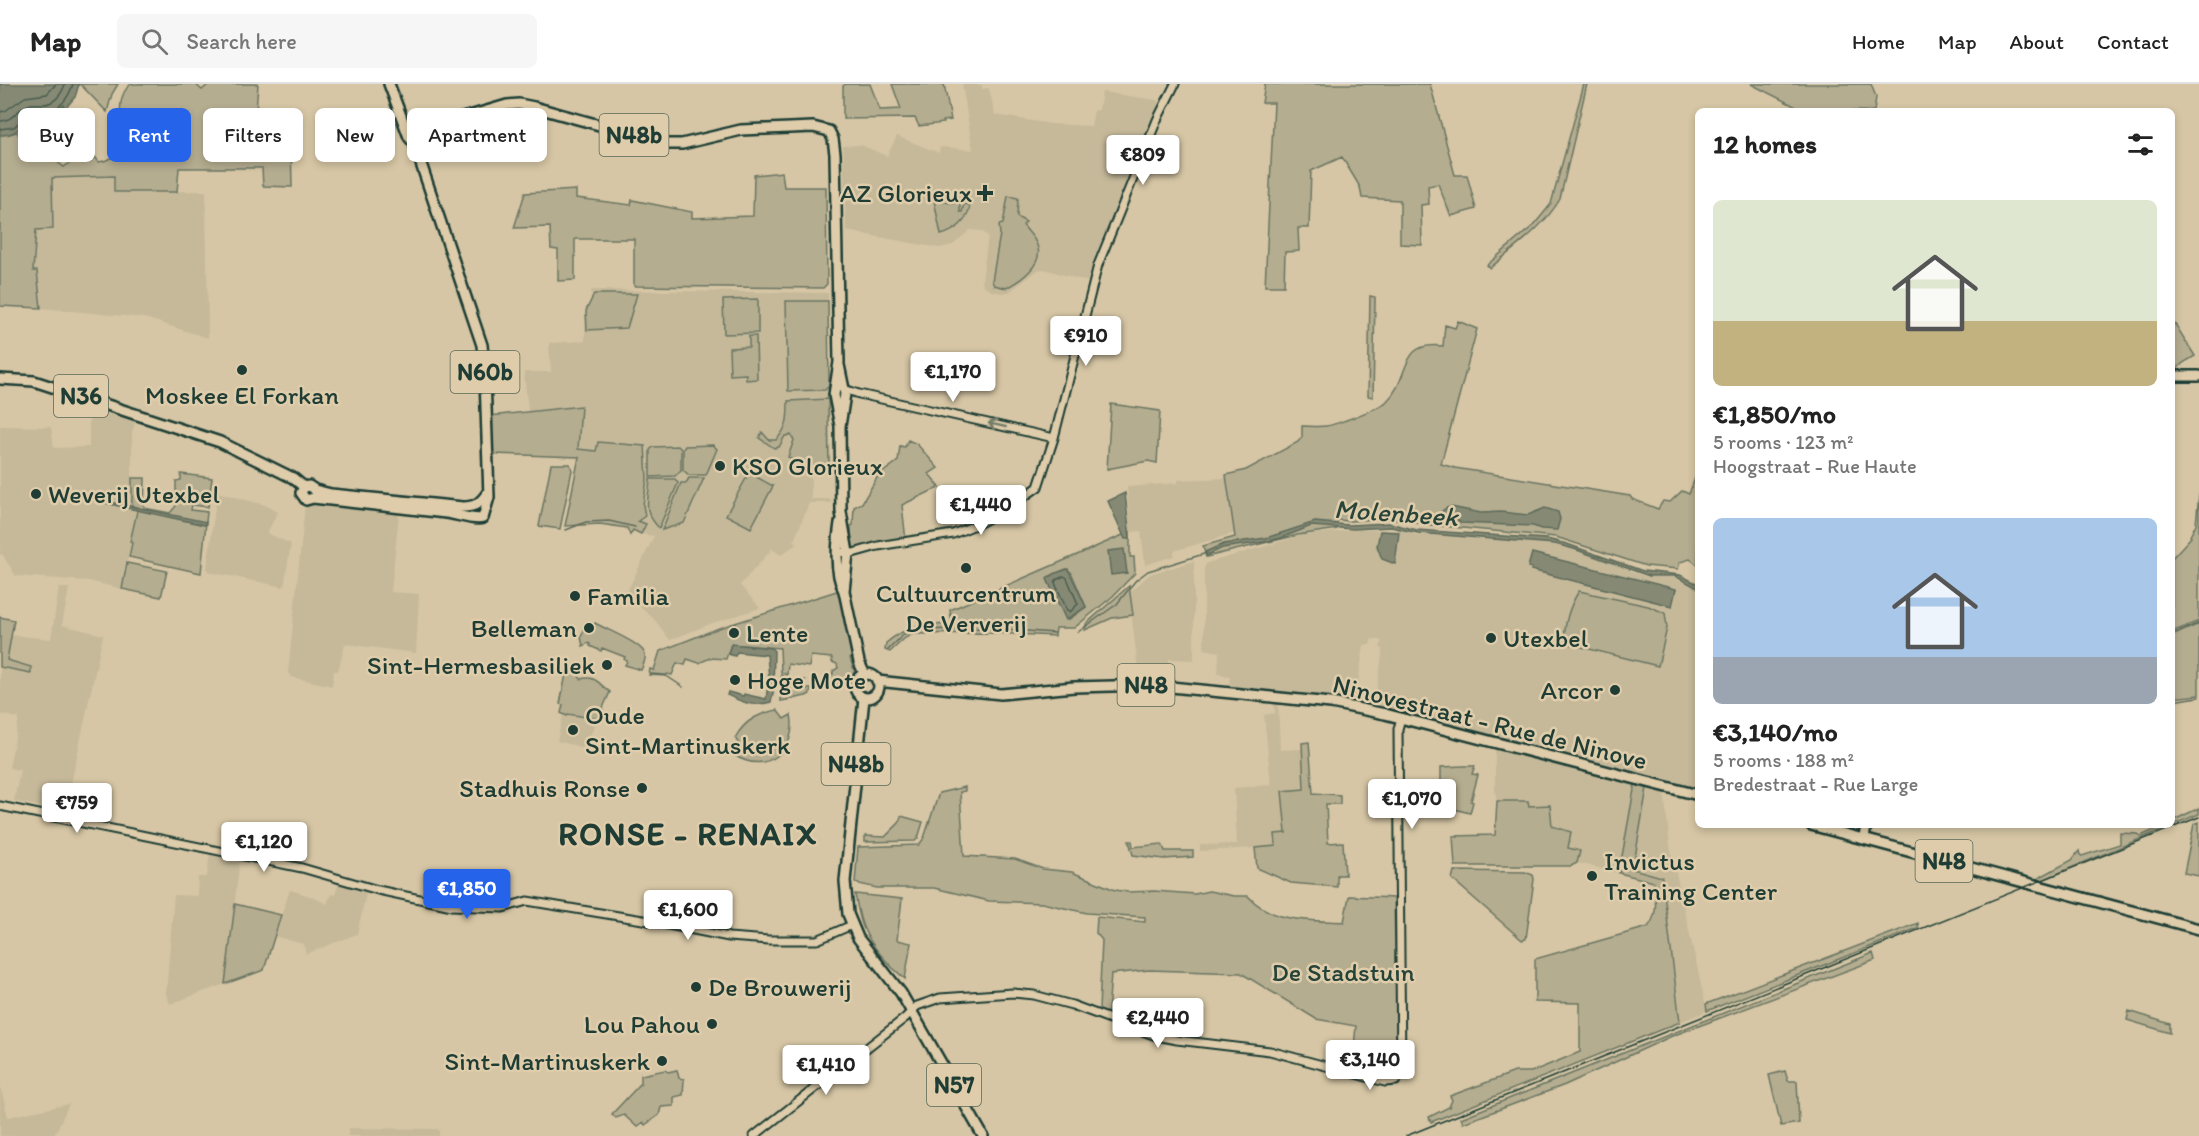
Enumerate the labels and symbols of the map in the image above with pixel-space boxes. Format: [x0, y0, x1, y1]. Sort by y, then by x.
road number: N48b [600, 114, 668, 156]
pin: €809 [1107, 135, 1179, 186]
place label: AZ Glorieux [840, 177, 972, 209]
marker: AZ Glorieux [976, 184, 994, 202]
pin: €910 [1050, 316, 1122, 367]
road number: N60b [450, 351, 520, 393]
pin: €1,170 [904, 352, 1002, 403]
marker: Moskee El Forkan [235, 363, 249, 377]
road number: N36 [54, 375, 108, 417]
place label: Moskee El Forkan [145, 379, 339, 411]
one-way arrow [988, 419, 1007, 430]
place label: KSO Glorieux [732, 450, 883, 482]
marker: KSO Glorieux [713, 459, 727, 473]
place label: Weverij Utexbel [48, 478, 220, 510]
pin: €1,440 [932, 485, 1030, 536]
marker: Weverij Utexbel [29, 487, 43, 501]
water label: Molenbeek [1333, 492, 1461, 533]
marker: Cultuurcentrum De Ververij [959, 561, 973, 575]
place label: Cultuurcentrum De Ververij [876, 577, 1056, 639]
place label: Familia [587, 580, 669, 612]
marker: Familia [568, 589, 582, 603]
place label: Belleman [471, 612, 577, 644]
place label: Lente [746, 617, 808, 649]
marker: Belleman [582, 621, 596, 635]
place label: Utexbel [1503, 622, 1588, 654]
marker: Lente [727, 626, 741, 640]
marker: Utexbel [1484, 631, 1498, 645]
place label: Sint-Hermesbasiliek [367, 649, 596, 681]
marker: Sint-Hermesbasiliek [600, 658, 614, 672]
place label: Hoge Mote [747, 664, 866, 696]
road number: N48 [1118, 664, 1174, 706]
street label: Ninovestraat - Rue de Ninove [1329, 667, 1651, 777]
marker: Hoge Mote [728, 673, 742, 687]
place label: Arcor [1541, 674, 1604, 706]
marker: Arcor [1608, 683, 1622, 697]
place label: Oude Sint-Martinuskerk [585, 699, 791, 761]
marker: Oude Sint-Martinuskerk [566, 723, 580, 737]
road number: N48b [822, 743, 890, 785]
place label: Stadhuis Ronse [459, 772, 630, 804]
pin: €1,070 [1363, 779, 1461, 830]
marker: Stadhuis Ronse [635, 781, 649, 795]
pin: €759 [41, 783, 113, 834]
district label: RONSE - RENAIX [558, 815, 818, 853]
pin: €1,120 [215, 822, 313, 873]
road number: N48 [1916, 840, 1972, 882]
place label: Invictus Training Center [1604, 845, 1778, 907]
pin: €1,850 [418, 869, 516, 920]
marker: Invictus Training Center [1585, 869, 1599, 883]
pin: €1,600 [639, 890, 737, 941]
park label: De Stadstuin [1271, 956, 1415, 988]
place label: De Brouwerij [708, 971, 851, 1003]
marker: De Brouwerij [689, 980, 703, 994]
pin: €2,440 [1109, 998, 1207, 1049]
place label: Lou Pahou [584, 1008, 700, 1040]
marker: Lou Pahou [705, 1017, 719, 1031]
pin: €3,140 [1321, 1040, 1419, 1091]
place label: Sint-Martinuskerk [444, 1045, 651, 1077]
pin: €1,410 [777, 1045, 875, 1096]
marker: Sint-Martinuskerk [655, 1054, 669, 1068]
road number: N57 [927, 1064, 981, 1106]

